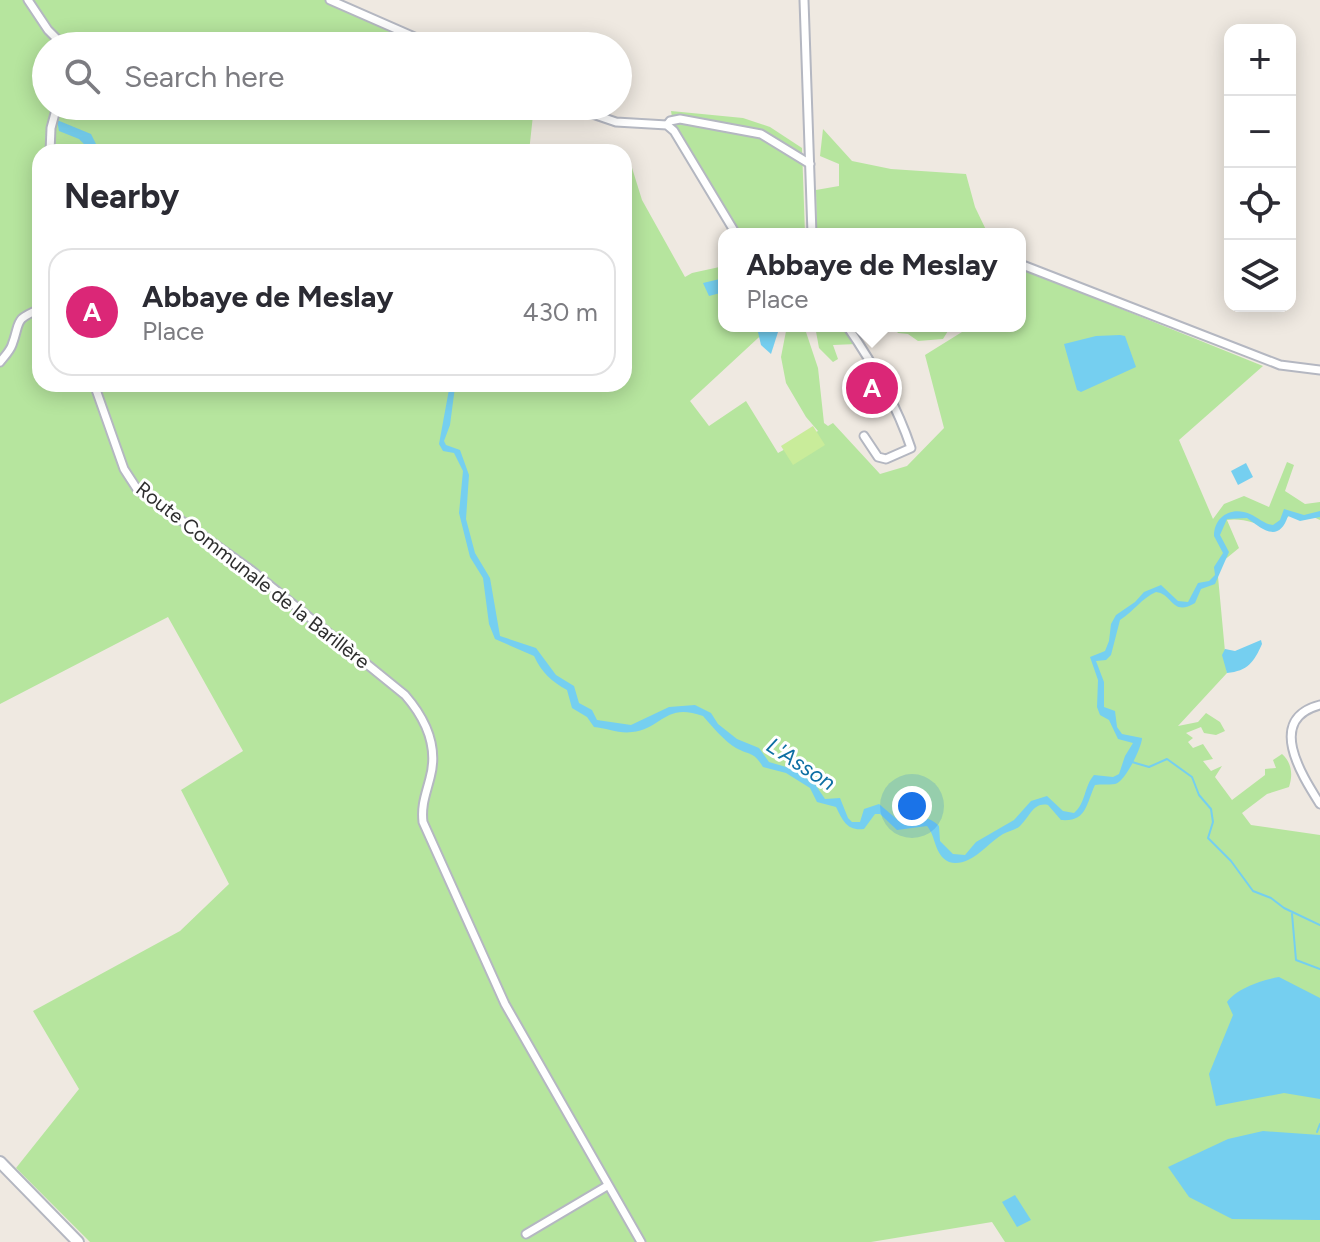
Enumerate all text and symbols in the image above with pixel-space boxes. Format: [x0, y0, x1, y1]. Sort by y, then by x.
map controls [1224, 24, 1296, 312]
button: + [1224, 24, 1296, 96]
search box [32, 32, 632, 120]
icon: search [60, 54, 104, 98]
text: Search here [124, 58, 284, 95]
button: − [1224, 96, 1296, 168]
button: locate [1224, 168, 1296, 240]
text: Nearby [64, 176, 179, 217]
popup [718, 228, 1026, 332]
button: layers [1224, 240, 1296, 312]
text: Abbaye de Meslay [746, 246, 998, 283]
text: Abbaye de Meslay [142, 278, 393, 315]
text: Place [746, 283, 809, 315]
text: A [83, 296, 101, 328]
text: 430 m [522, 296, 598, 328]
text: Place [142, 315, 204, 347]
pin: A [846, 358, 898, 418]
street label: Route Communale de la Barillère [131, 476, 375, 674]
water label: L'Asson [762, 732, 840, 796]
your location [892, 786, 932, 826]

